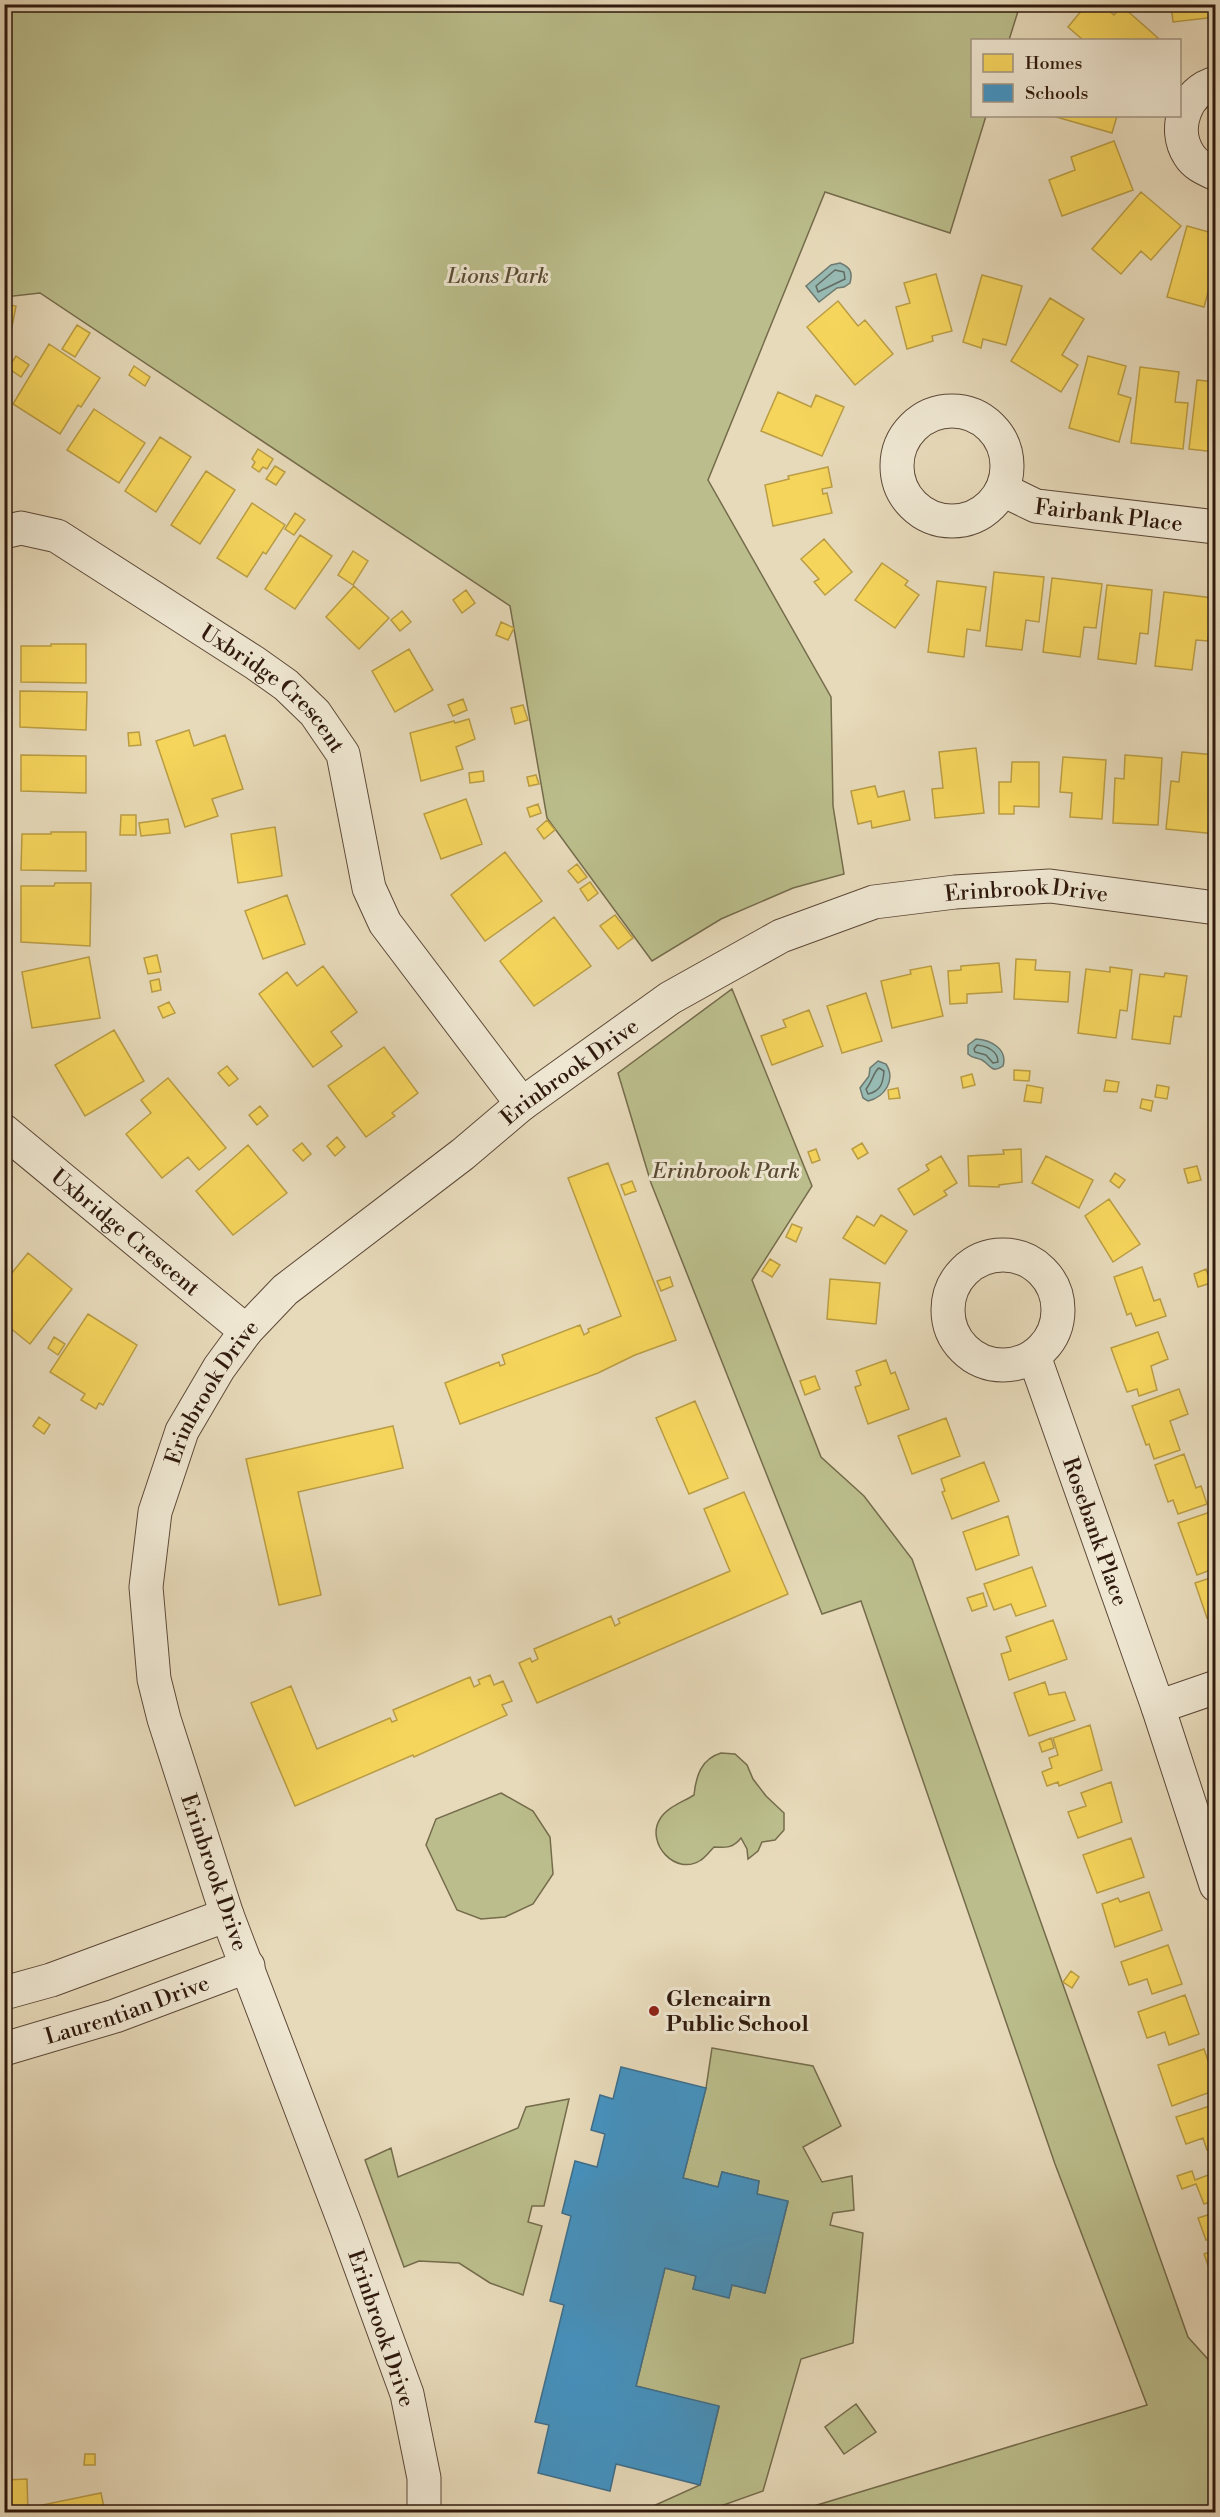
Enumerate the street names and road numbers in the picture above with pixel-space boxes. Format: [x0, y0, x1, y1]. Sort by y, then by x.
street label: Fairbank Place [1033, 494, 1184, 538]
street label: Uxbridge Crescent [195, 619, 350, 758]
street label: Erinbrook Drive [943, 874, 1110, 909]
street label: Erinbrook Drive [495, 1013, 644, 1131]
street label: Uxbridge Crescent [45, 1164, 205, 1302]
street label: Erinbrook Drive [160, 1314, 265, 1468]
street label: Rosebank Place [1056, 1454, 1133, 1610]
street label: Erinbrook Drive [174, 1791, 253, 1954]
street label: Laurentian Drive [42, 1970, 213, 2051]
street label: Erinbrook Drive [341, 2247, 420, 2410]

